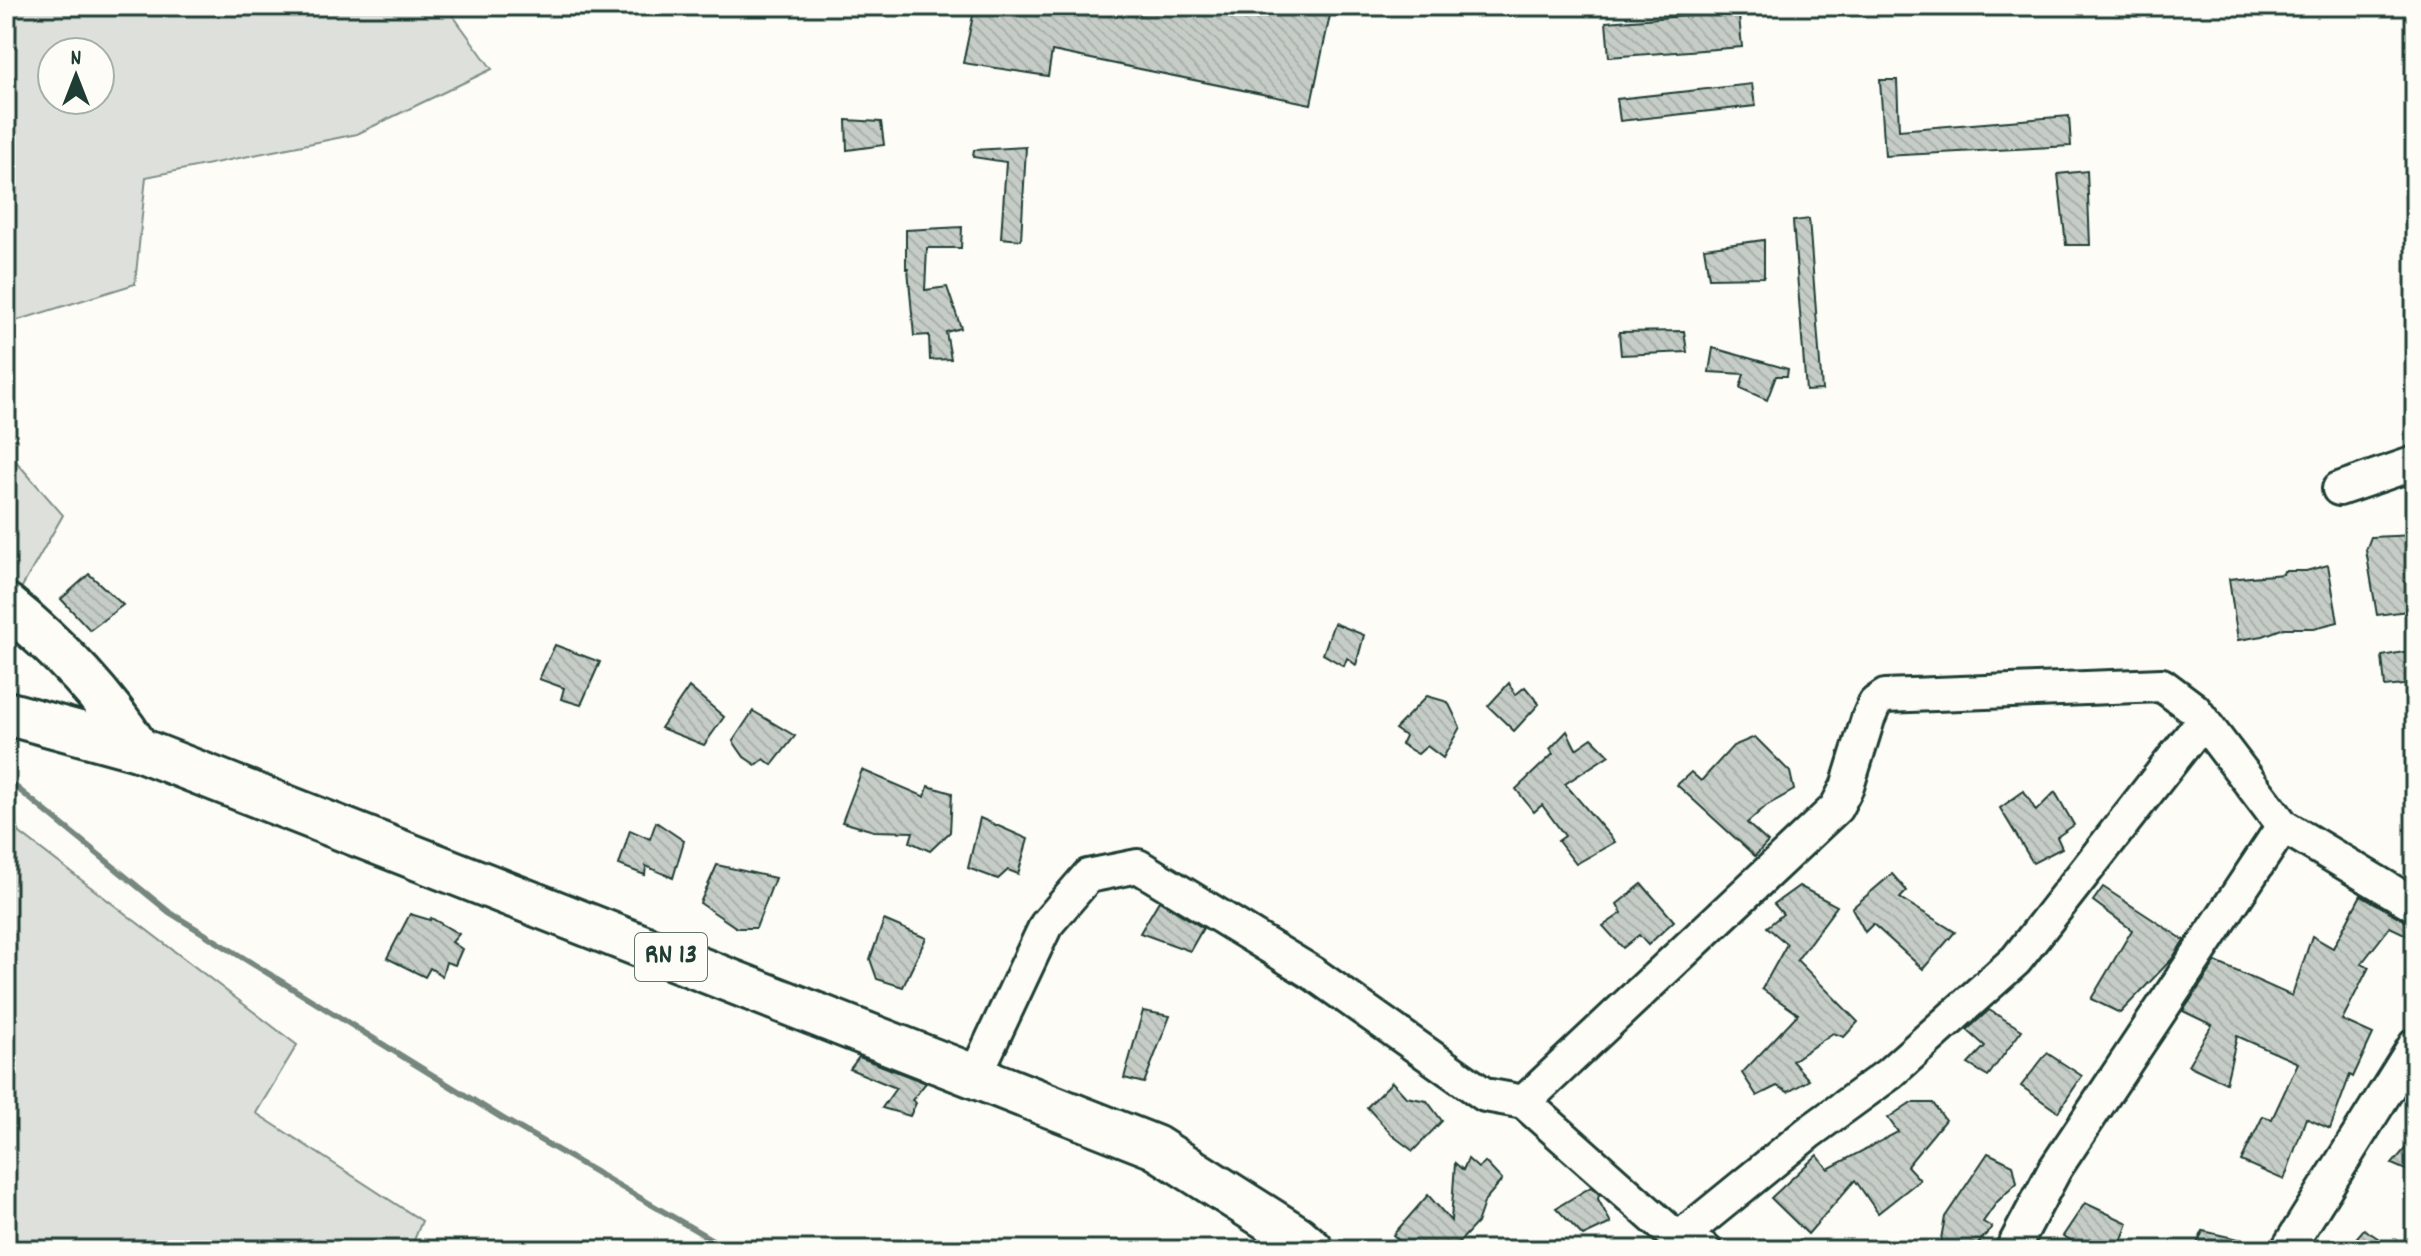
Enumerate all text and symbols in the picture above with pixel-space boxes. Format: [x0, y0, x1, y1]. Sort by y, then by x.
north arrow [36, 36, 116, 116]
text: N [71, 44, 82, 75]
road number: RN 13 [635, 933, 707, 981]

